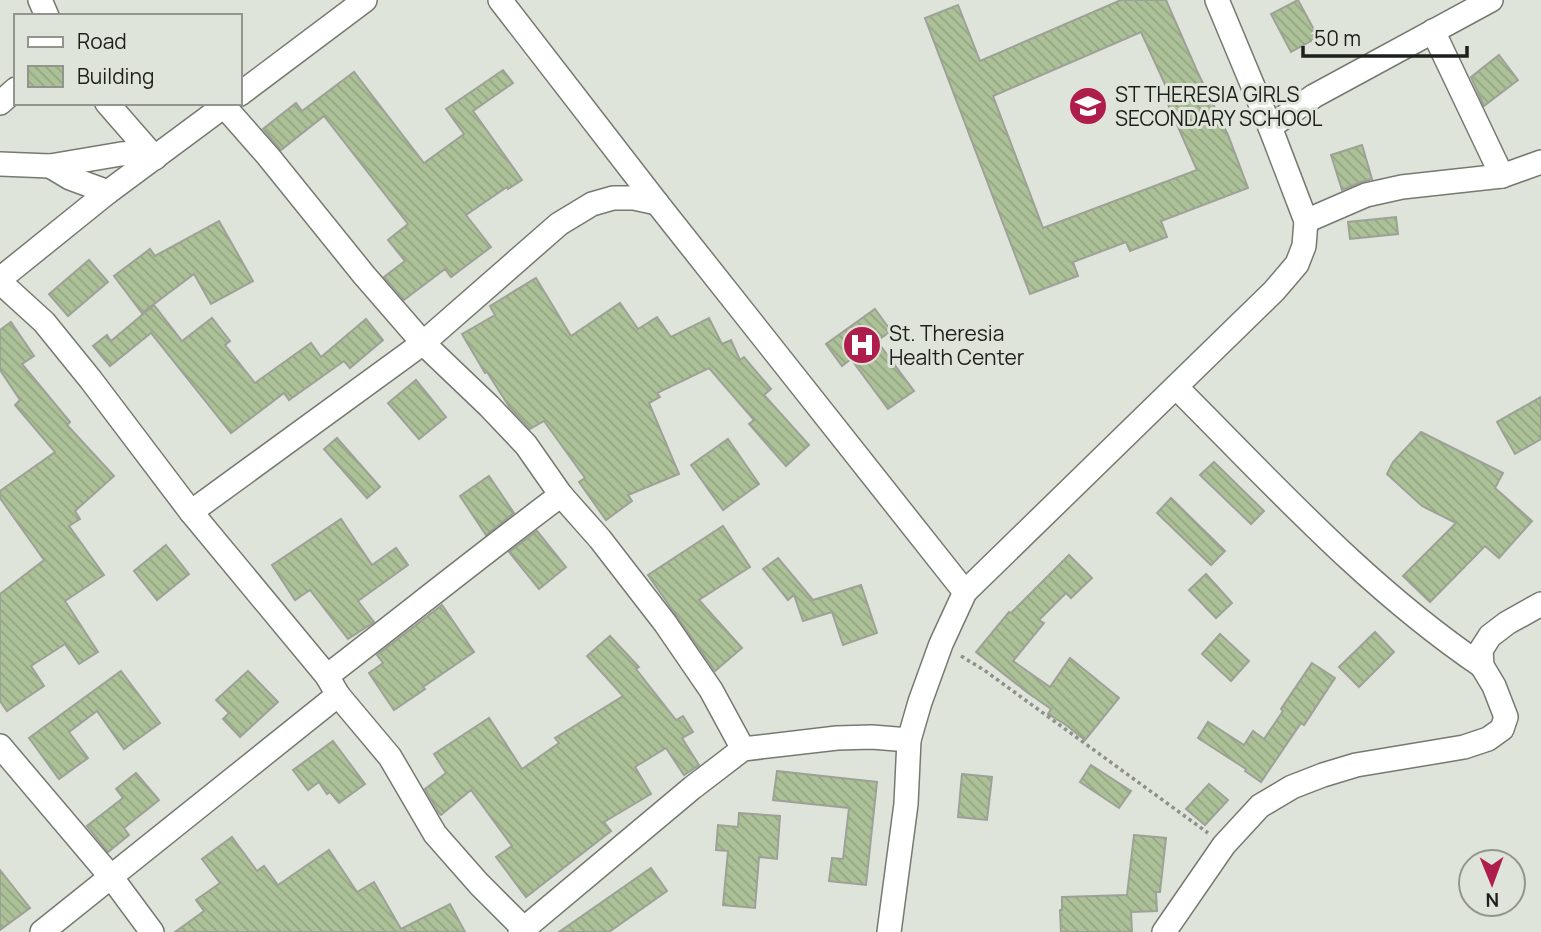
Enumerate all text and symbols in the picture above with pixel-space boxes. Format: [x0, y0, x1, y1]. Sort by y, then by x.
legend [14, 14, 242, 105]
scale bar [1303, 14, 1468, 58]
text: 50 m [1314, 24, 1361, 52]
text: Road [77, 27, 127, 55]
text: Building [77, 62, 154, 90]
place label: ST THERESIA GIRLS SECONDARY SCHOOL [1115, 80, 1323, 132]
school or university icon: ST THERESIA GIRLS SECONDARY SCHOOL [1067, 85, 1109, 127]
place label: St. Theresia Health Center [889, 319, 1025, 371]
hospital icon: St. Theresia Health Center [841, 324, 883, 366]
north arrow [1457, 848, 1527, 918]
text: N [1485, 887, 1499, 913]

